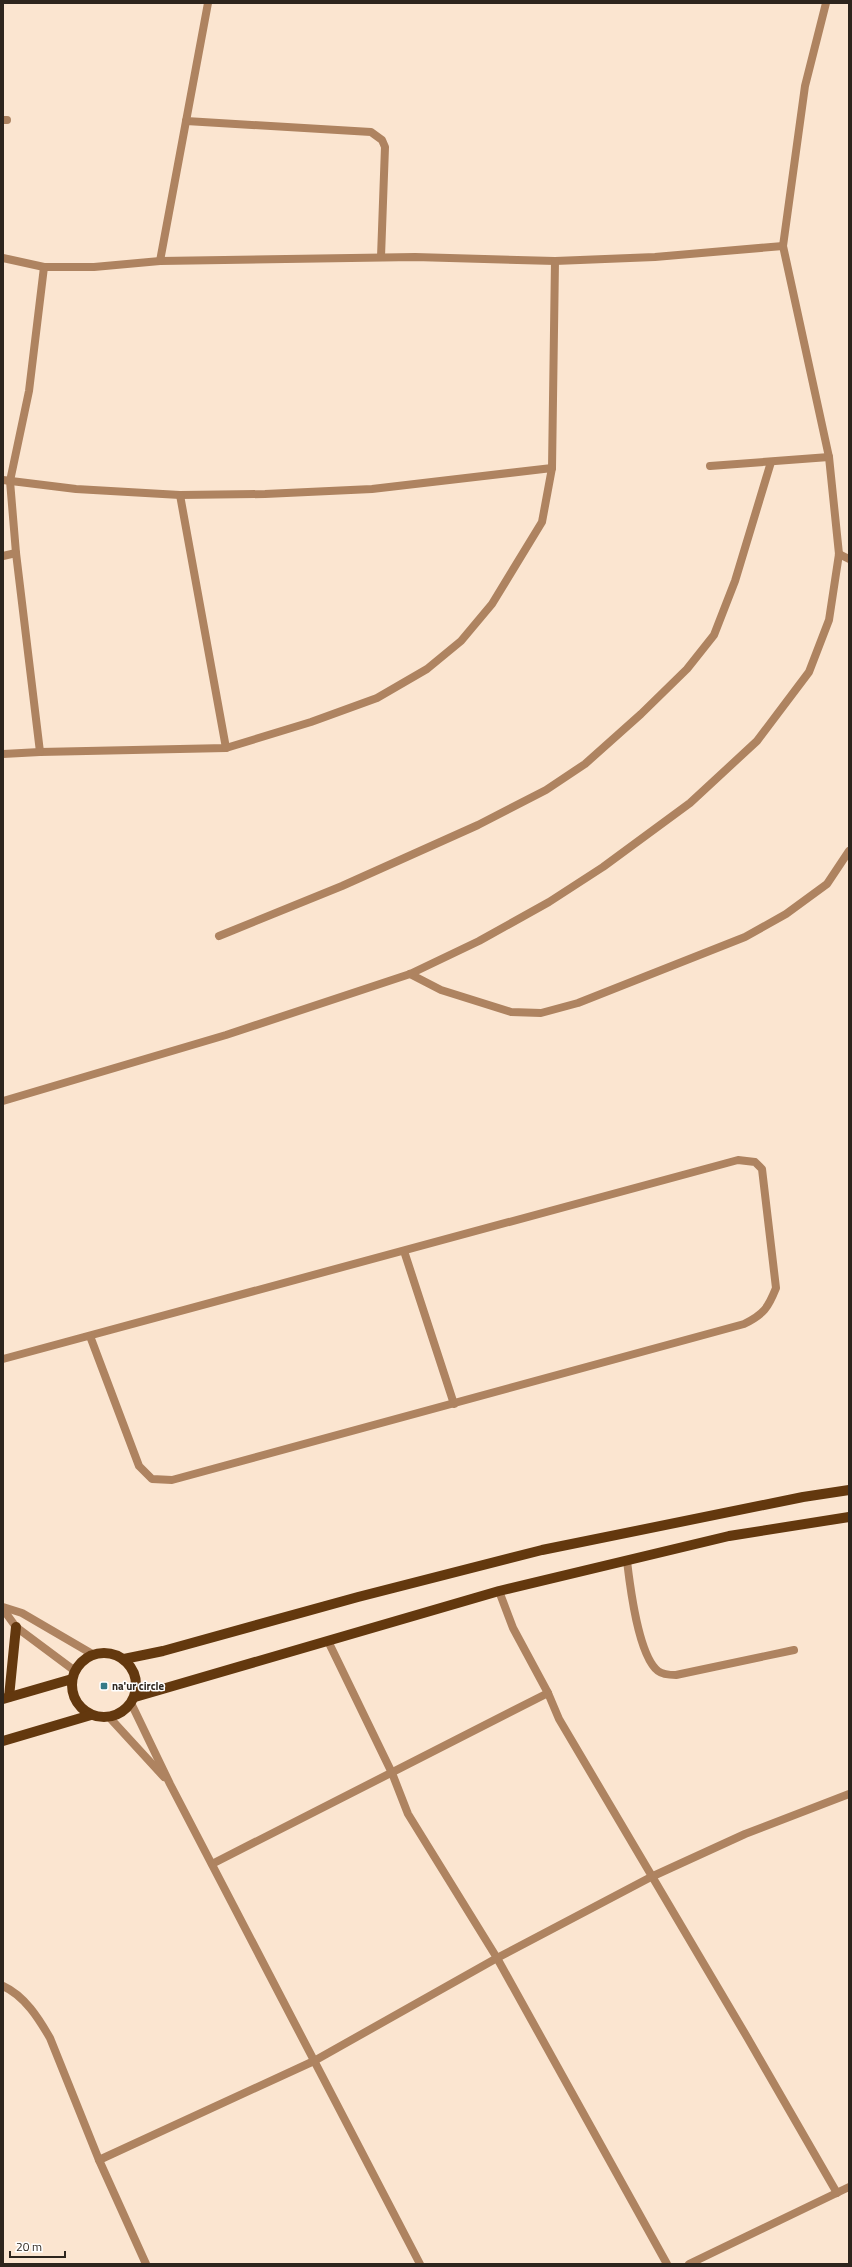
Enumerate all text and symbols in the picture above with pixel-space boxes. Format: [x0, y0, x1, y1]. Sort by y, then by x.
place label: na'ur circle [112, 1678, 165, 1694]
marker: na'ur circle [99, 1681, 109, 1691]
scale bar [10, 2233, 65, 2259]
text: 20 m [16, 2237, 42, 2256]

